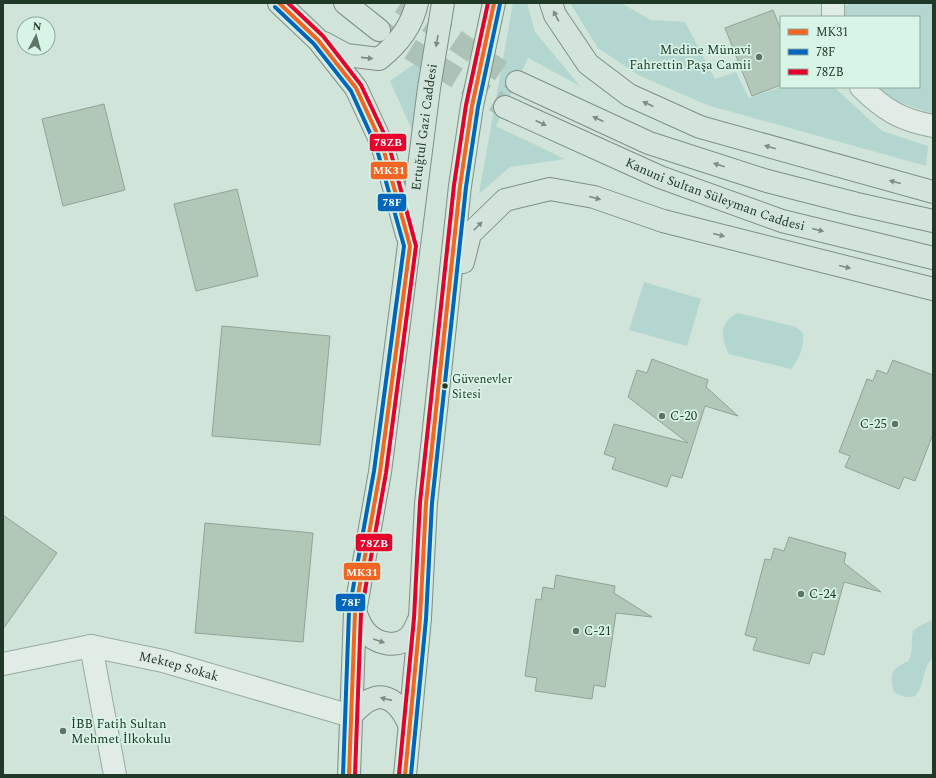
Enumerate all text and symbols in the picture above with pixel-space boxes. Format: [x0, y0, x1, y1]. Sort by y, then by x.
one-way arrow [553, 10, 559, 22]
north arrow [16, 16, 56, 56]
legend [780, 16, 920, 88]
text: N [32, 18, 42, 35]
text: MK31 [816, 23, 848, 42]
one-way arrow [434, 35, 440, 48]
place label: Medine Münavi Fahrettin Paşa Camii [629, 40, 751, 75]
text: 78F [816, 43, 835, 62]
marker: Medine Münavi Fahrettin Paşa Camii [754, 52, 764, 62]
one-way arrow [361, 54, 373, 61]
street label: Ertuğtul Gazi Caddesi [406, 62, 443, 192]
text: 78ZB [816, 63, 844, 82]
one-way arrow [642, 101, 654, 107]
one-way arrow [592, 116, 604, 122]
one-way arrow [535, 120, 546, 126]
line badge: 78ZB [369, 133, 407, 152]
text: 78ZB [374, 134, 402, 151]
one-way arrow [764, 144, 776, 150]
street label: Kanuni Sultan Süleyman Caddesi [622, 153, 807, 236]
line badge: MK31 [370, 161, 408, 180]
text: MK31 [373, 162, 405, 179]
one-way arrow [713, 162, 725, 168]
one-way arrow [889, 179, 902, 185]
line badge: 78F [377, 193, 407, 212]
text: 78F [382, 194, 402, 211]
one-way arrow [589, 195, 601, 201]
one-way arrow [473, 222, 483, 231]
one-way arrow [812, 227, 824, 233]
one-way arrow [714, 232, 726, 238]
one-way arrow [840, 264, 852, 270]
place label: Güvenevler Sitesi [452, 370, 512, 404]
marker: Güvenevler Sitesi [440, 381, 450, 391]
place label: C-20 [670, 406, 698, 426]
marker: C-20 [657, 411, 667, 421]
place label: C-25 [860, 414, 887, 434]
marker: C-25 [890, 419, 900, 429]
line badge: 78ZB [355, 533, 393, 552]
text: 78ZB [360, 535, 388, 552]
line badge: MK31 [343, 562, 381, 581]
text: MK31 [346, 564, 378, 581]
place label: C-24 [809, 584, 837, 604]
marker: C-24 [796, 589, 806, 599]
line badge: 78F [335, 593, 366, 612]
text: 78F [341, 594, 361, 611]
place label: C-21 [584, 621, 611, 641]
marker: C-21 [571, 626, 581, 636]
one-way arrow [374, 638, 386, 644]
street label: Mektep Sokak [137, 646, 221, 687]
one-way arrow [379, 696, 392, 702]
place label: İBB Fatih Sultan Mehmet İlkokulu [71, 714, 171, 749]
marker: İBB Fatih Sultan Mehmet İlkokulu [58, 726, 68, 736]

